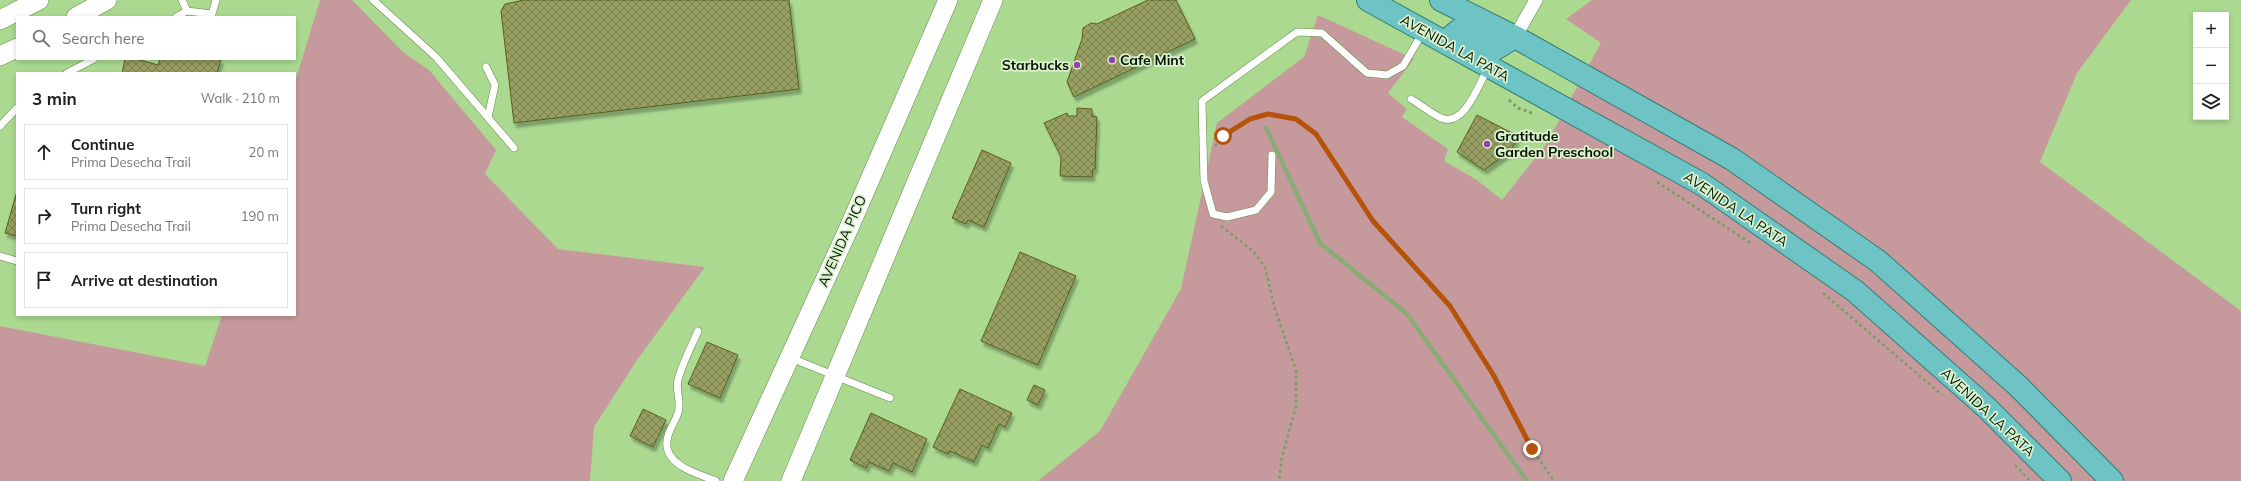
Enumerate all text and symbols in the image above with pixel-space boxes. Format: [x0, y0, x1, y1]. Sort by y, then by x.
street label: AVENIDA LA PATA [1397, 11, 1513, 86]
map controls [2193, 12, 2229, 120]
button: + [2193, 12, 2229, 48]
search box [16, 16, 296, 60]
icon: search [30, 27, 52, 49]
text: Search here [62, 29, 144, 48]
button: − [2193, 48, 2229, 84]
place label: Cafe Mint [1120, 51, 1185, 69]
marker: Cafe Mint [1107, 55, 1117, 65]
place label: Starbucks [1002, 56, 1069, 74]
marker: Starbucks [1072, 60, 1082, 70]
button: layers [2193, 84, 2229, 120]
text: 3 min [32, 88, 77, 109]
text: Walk · 210 m [201, 90, 280, 106]
route start [1214, 127, 1232, 145]
place label: Gratitude Garden Preschool [1495, 127, 1613, 161]
text: Continue [71, 135, 134, 154]
marker: Gratitude Garden Preschool [1482, 139, 1492, 149]
icon: ahead [33, 141, 55, 163]
text: 20 m [249, 144, 279, 160]
text: Prima Desecha Trail [71, 154, 191, 170]
street label: AVENIDA LA PATA [1680, 167, 1792, 251]
street label: AVENIDA PICO [814, 192, 870, 290]
text: Turn right [71, 199, 141, 218]
icon: right [33, 205, 55, 227]
text: 190 m [241, 208, 279, 224]
text: Prima Desecha Trail [71, 218, 191, 234]
icon: arrive [33, 269, 55, 291]
text: Arrive at destination [71, 271, 218, 290]
street label: AVENIDA LA PATA [1937, 364, 2039, 461]
route end [1523, 440, 1541, 458]

